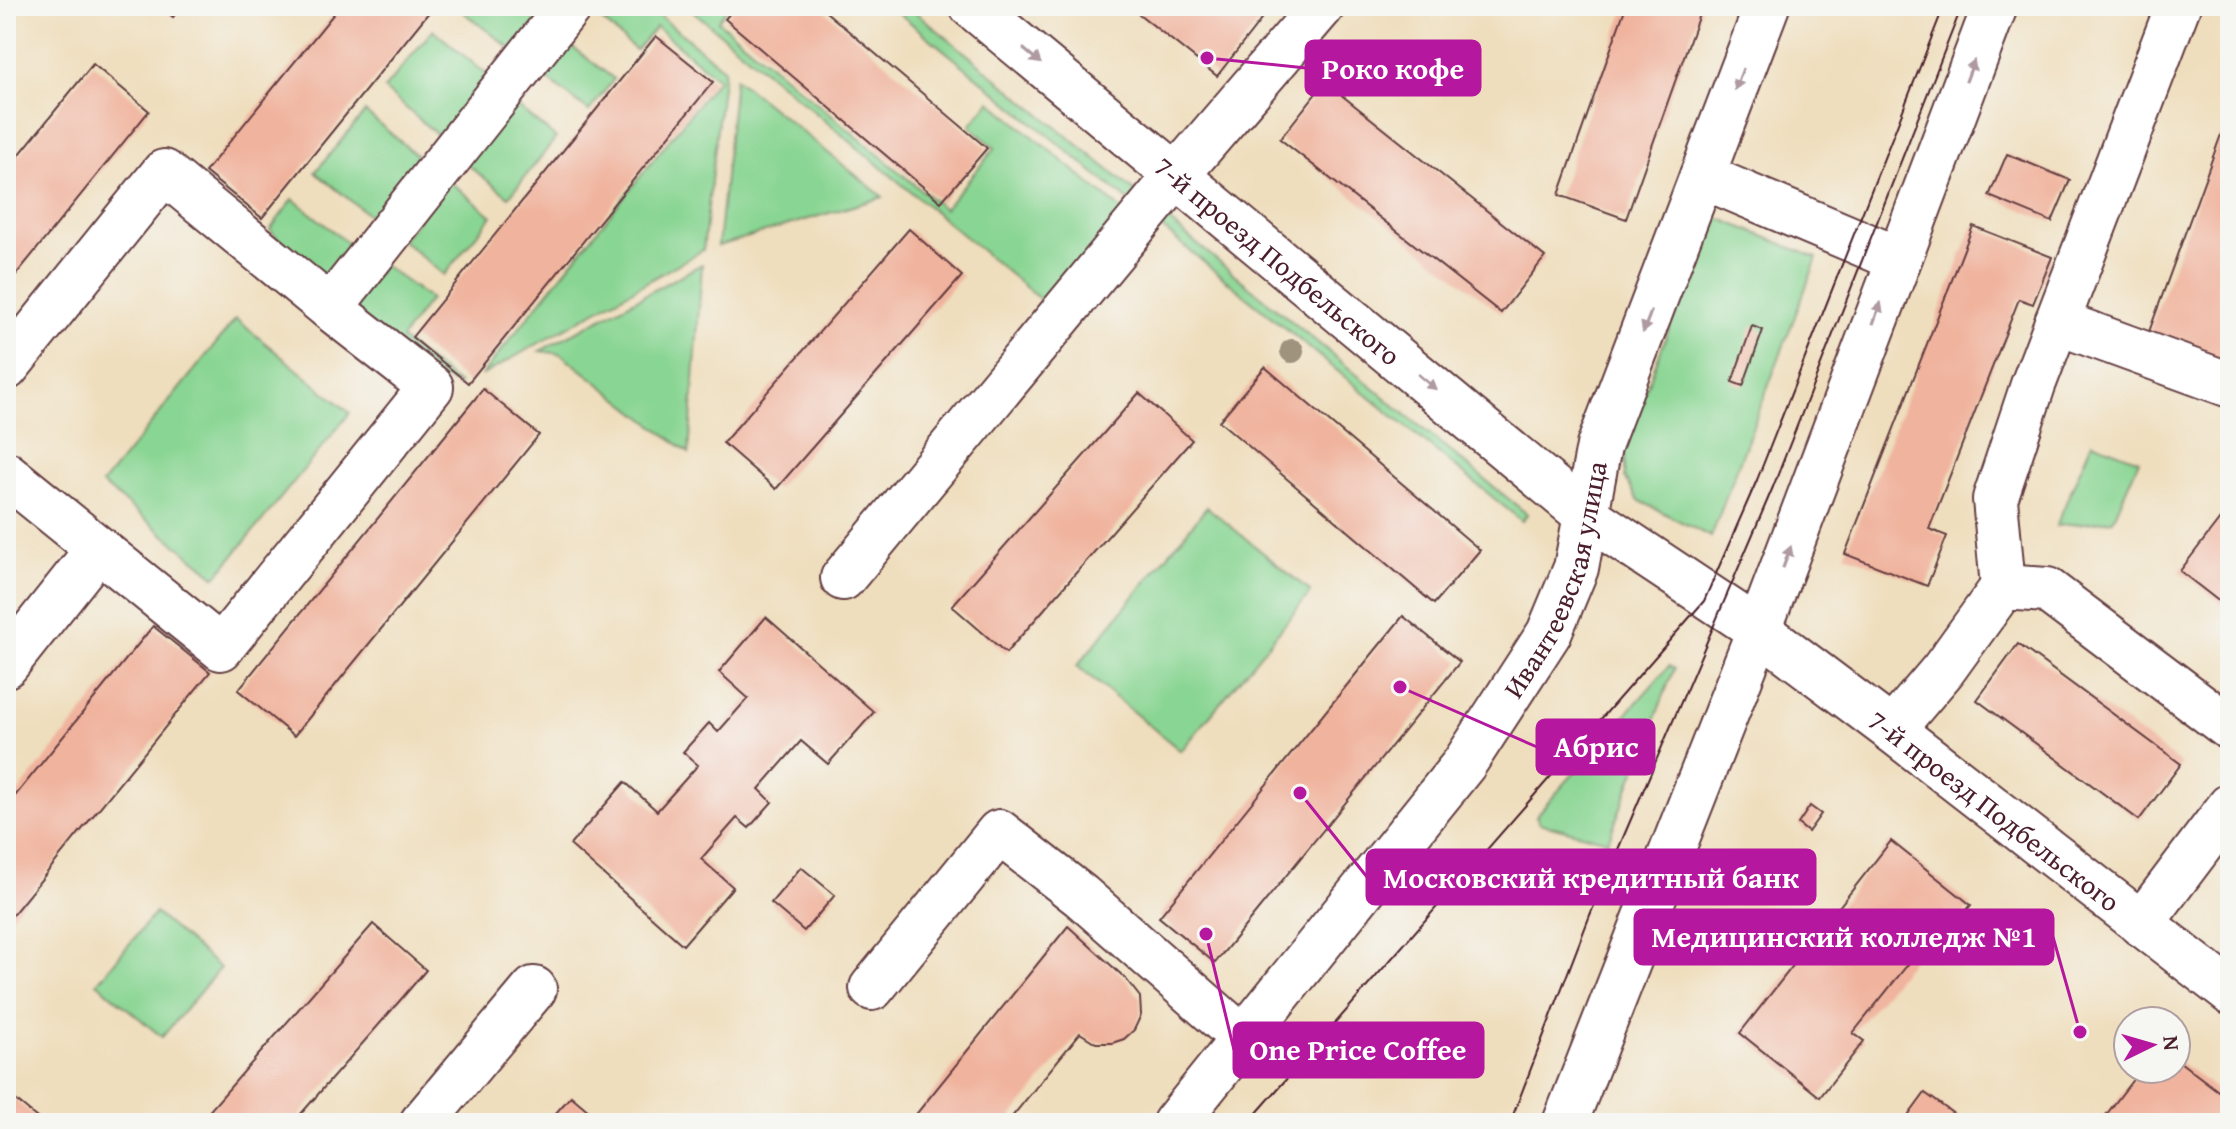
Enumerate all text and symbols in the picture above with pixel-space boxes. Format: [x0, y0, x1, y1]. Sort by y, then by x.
callout: Роко кофе [1306, 41, 1480, 95]
text: Роко кофе [1322, 46, 1464, 90]
one-way arrow [1022, 47, 1042, 64]
one-way arrow [1964, 59, 1977, 83]
one-way arrow [1732, 67, 1745, 91]
street label: 7-й проезд Подбельского [1146, 146, 1410, 374]
one-way arrow [1872, 301, 1884, 325]
one-way arrow [1640, 310, 1653, 334]
one-way arrow [1416, 373, 1436, 390]
street label: Ивантеевская улица [1492, 457, 1616, 705]
one-way arrow [1781, 545, 1794, 569]
street label: 7-й проезд Подбельского [1860, 699, 2130, 921]
callout: Абрис [1537, 720, 1654, 774]
text: Абрис [1553, 724, 1639, 768]
callout: Московский кредитный банк [1367, 850, 1815, 904]
text: Московский кредитный банк [1383, 855, 1800, 899]
callout: Медицинский колледж №1 [1635, 910, 2053, 964]
text: Медицинский колледж №1 [1651, 914, 2037, 958]
north arrow [2112, 1005, 2192, 1085]
callout: One Price Coffee [1234, 1023, 1483, 1077]
text: One Price Coffee [1249, 1027, 1467, 1071]
text: N [2155, 1035, 2189, 1052]

